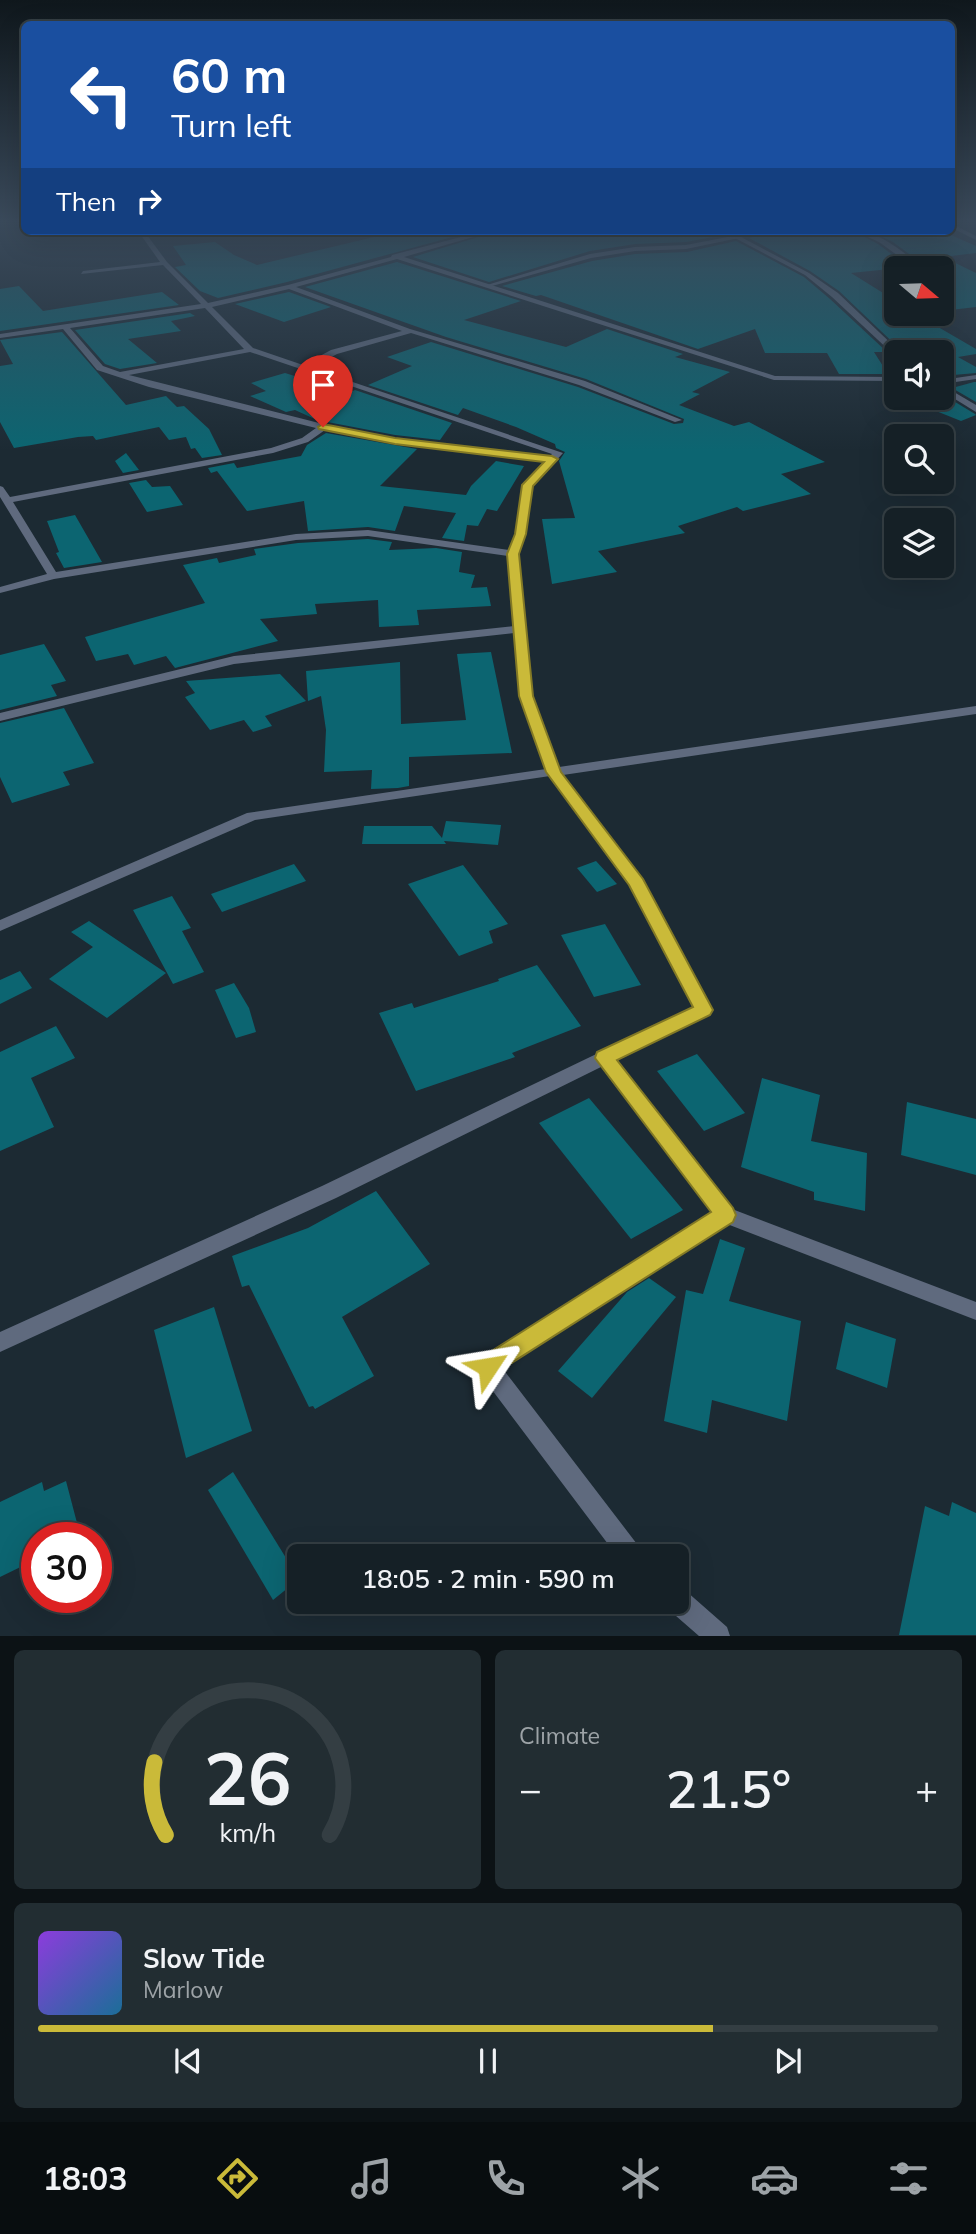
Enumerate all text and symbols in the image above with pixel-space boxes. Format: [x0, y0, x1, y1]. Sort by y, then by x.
text: 60 m [171, 44, 287, 105]
icon: left [56, 49, 147, 140]
text: Turn left [171, 105, 291, 145]
icon: right [130, 182, 168, 220]
text: Then [56, 185, 116, 218]
north arrow [884, 256, 954, 326]
map controls [884, 256, 954, 578]
button: sound [884, 340, 954, 410]
pin [293, 355, 353, 427]
icon: arrive [304, 366, 342, 404]
button: search [884, 424, 954, 494]
button: layers [884, 508, 954, 578]
position arrow [451, 1330, 525, 1404]
speed limit sign: 30 [21, 1522, 112, 1613]
text: 18:05 · 2 min · 590 m [361, 1562, 615, 1595]
text: Climate [519, 1721, 600, 1750]
text: 26 [204, 1733, 291, 1824]
text: 21.5° [666, 1756, 791, 1821]
text: − [519, 1765, 542, 1813]
text: + [915, 1765, 938, 1813]
text: km/h [219, 1817, 276, 1848]
text: Slow Tide [143, 1942, 265, 1975]
text: Marlow [143, 1975, 223, 2004]
icon: previous [169, 2042, 207, 2080]
icon: pause [469, 2042, 507, 2080]
icon: next [769, 2042, 807, 2080]
icon: directions [213, 2154, 262, 2203]
icon: music [347, 2154, 396, 2203]
icon: phone [481, 2154, 530, 2203]
icon: climate [616, 2154, 665, 2203]
icon: car [750, 2154, 799, 2203]
icon: filters [884, 2154, 933, 2203]
text: 18:03 [43, 2158, 127, 2198]

